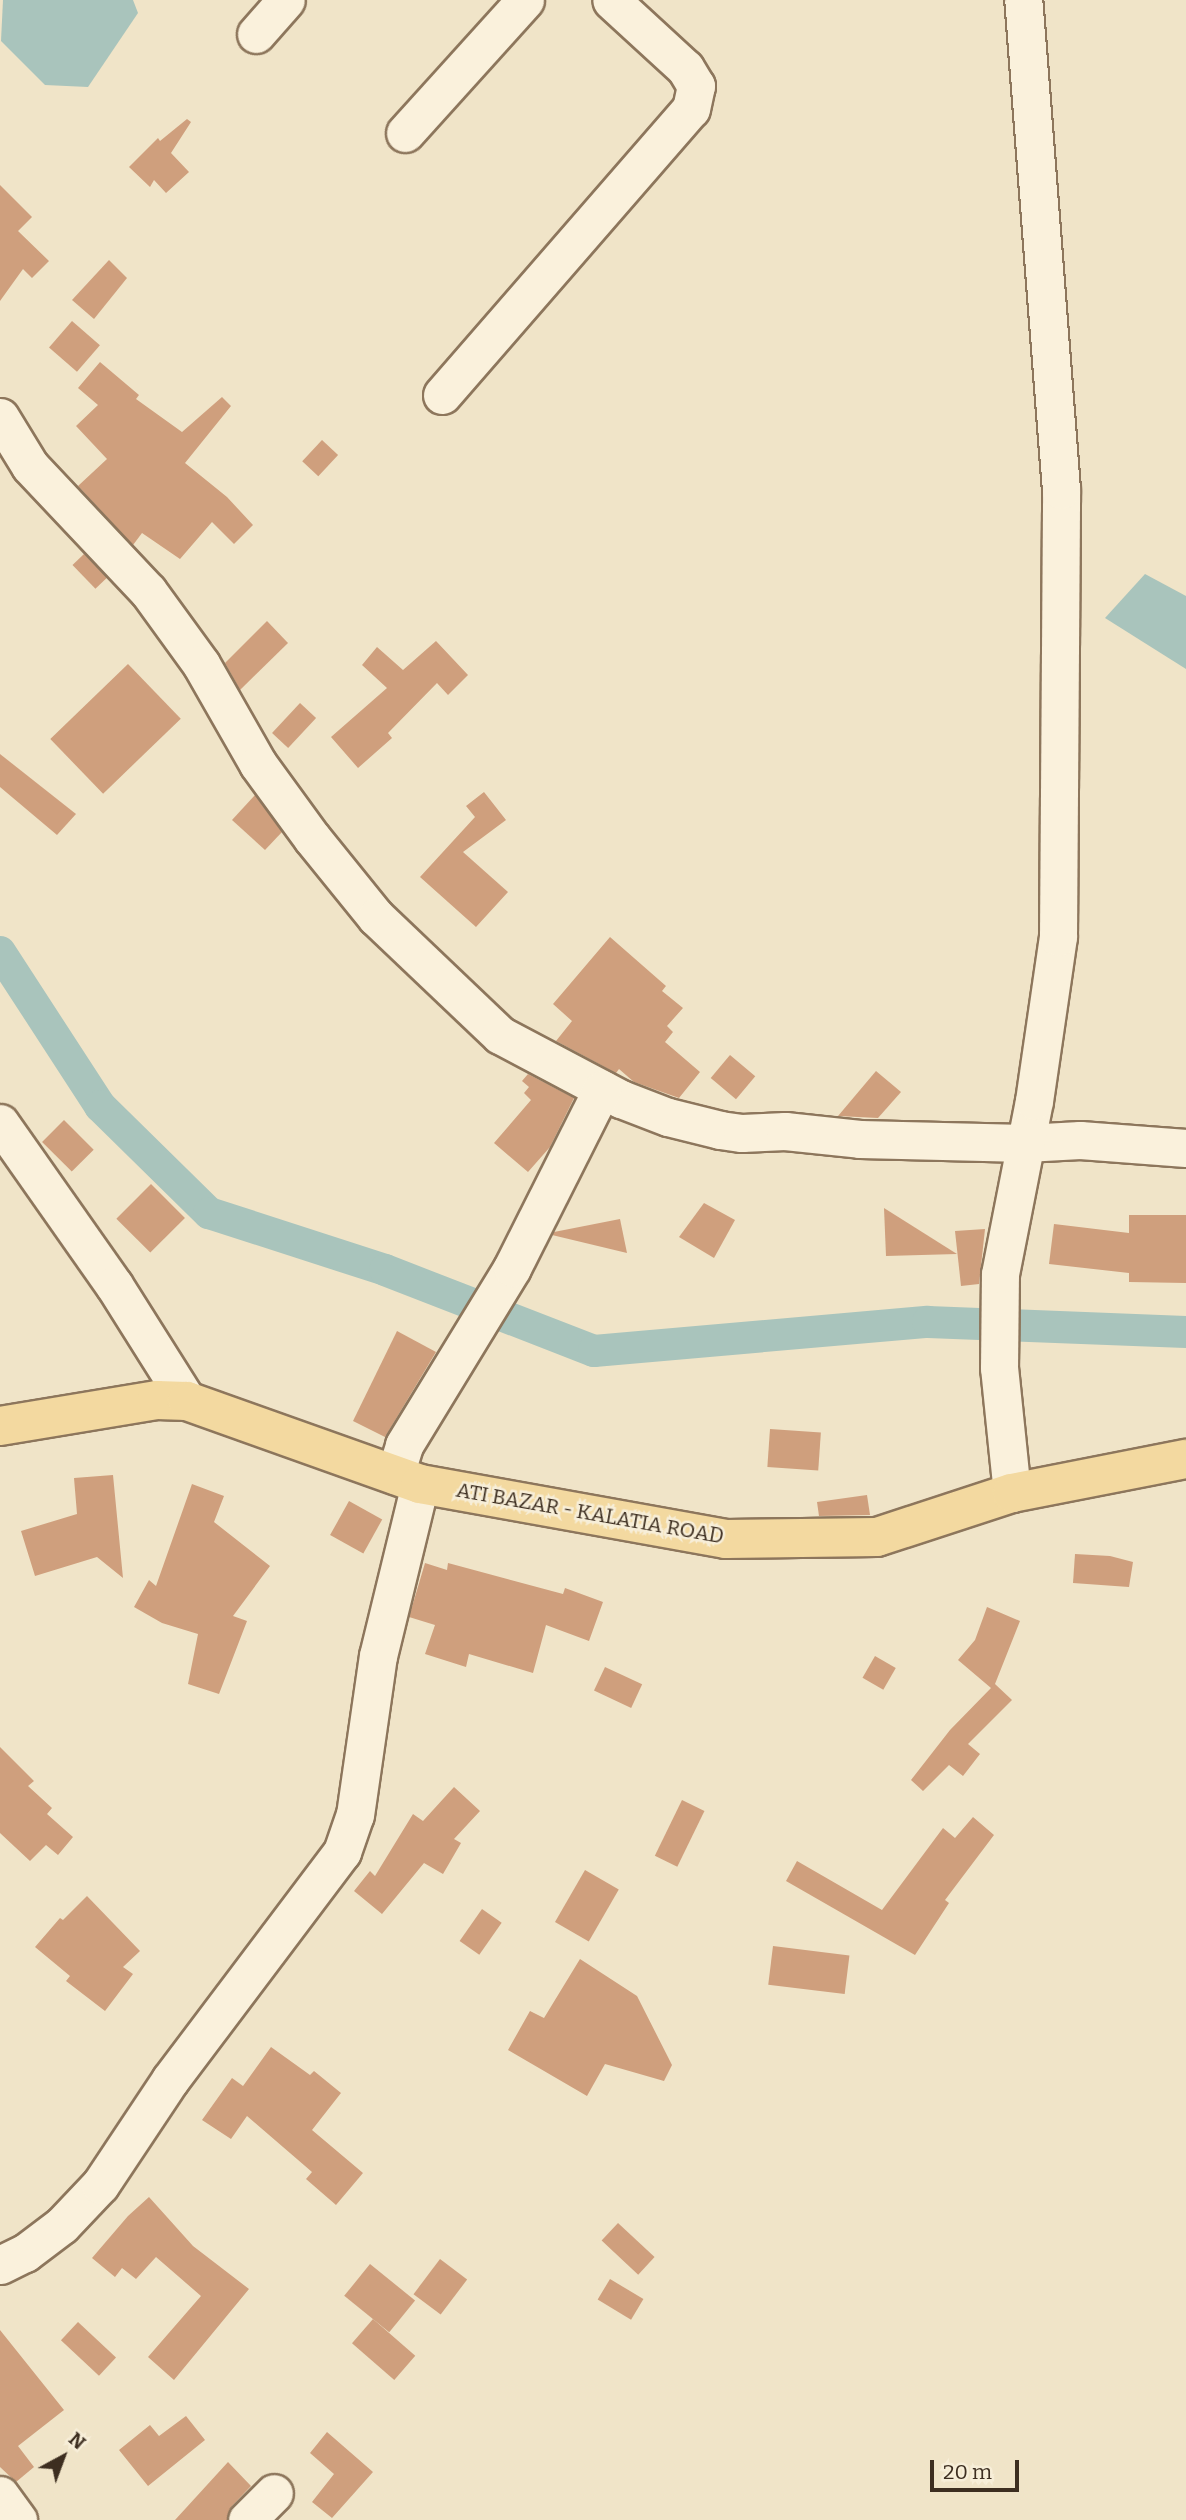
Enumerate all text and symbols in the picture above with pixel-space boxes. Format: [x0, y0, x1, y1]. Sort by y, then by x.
street label: ATI BAZAR - KALATIA ROAD [454, 1477, 726, 1549]
north arrow [28, 2422, 98, 2492]
text: N [64, 2427, 90, 2454]
scale bar [934, 2446, 1023, 2490]
text: 20 m [943, 2459, 992, 2485]

